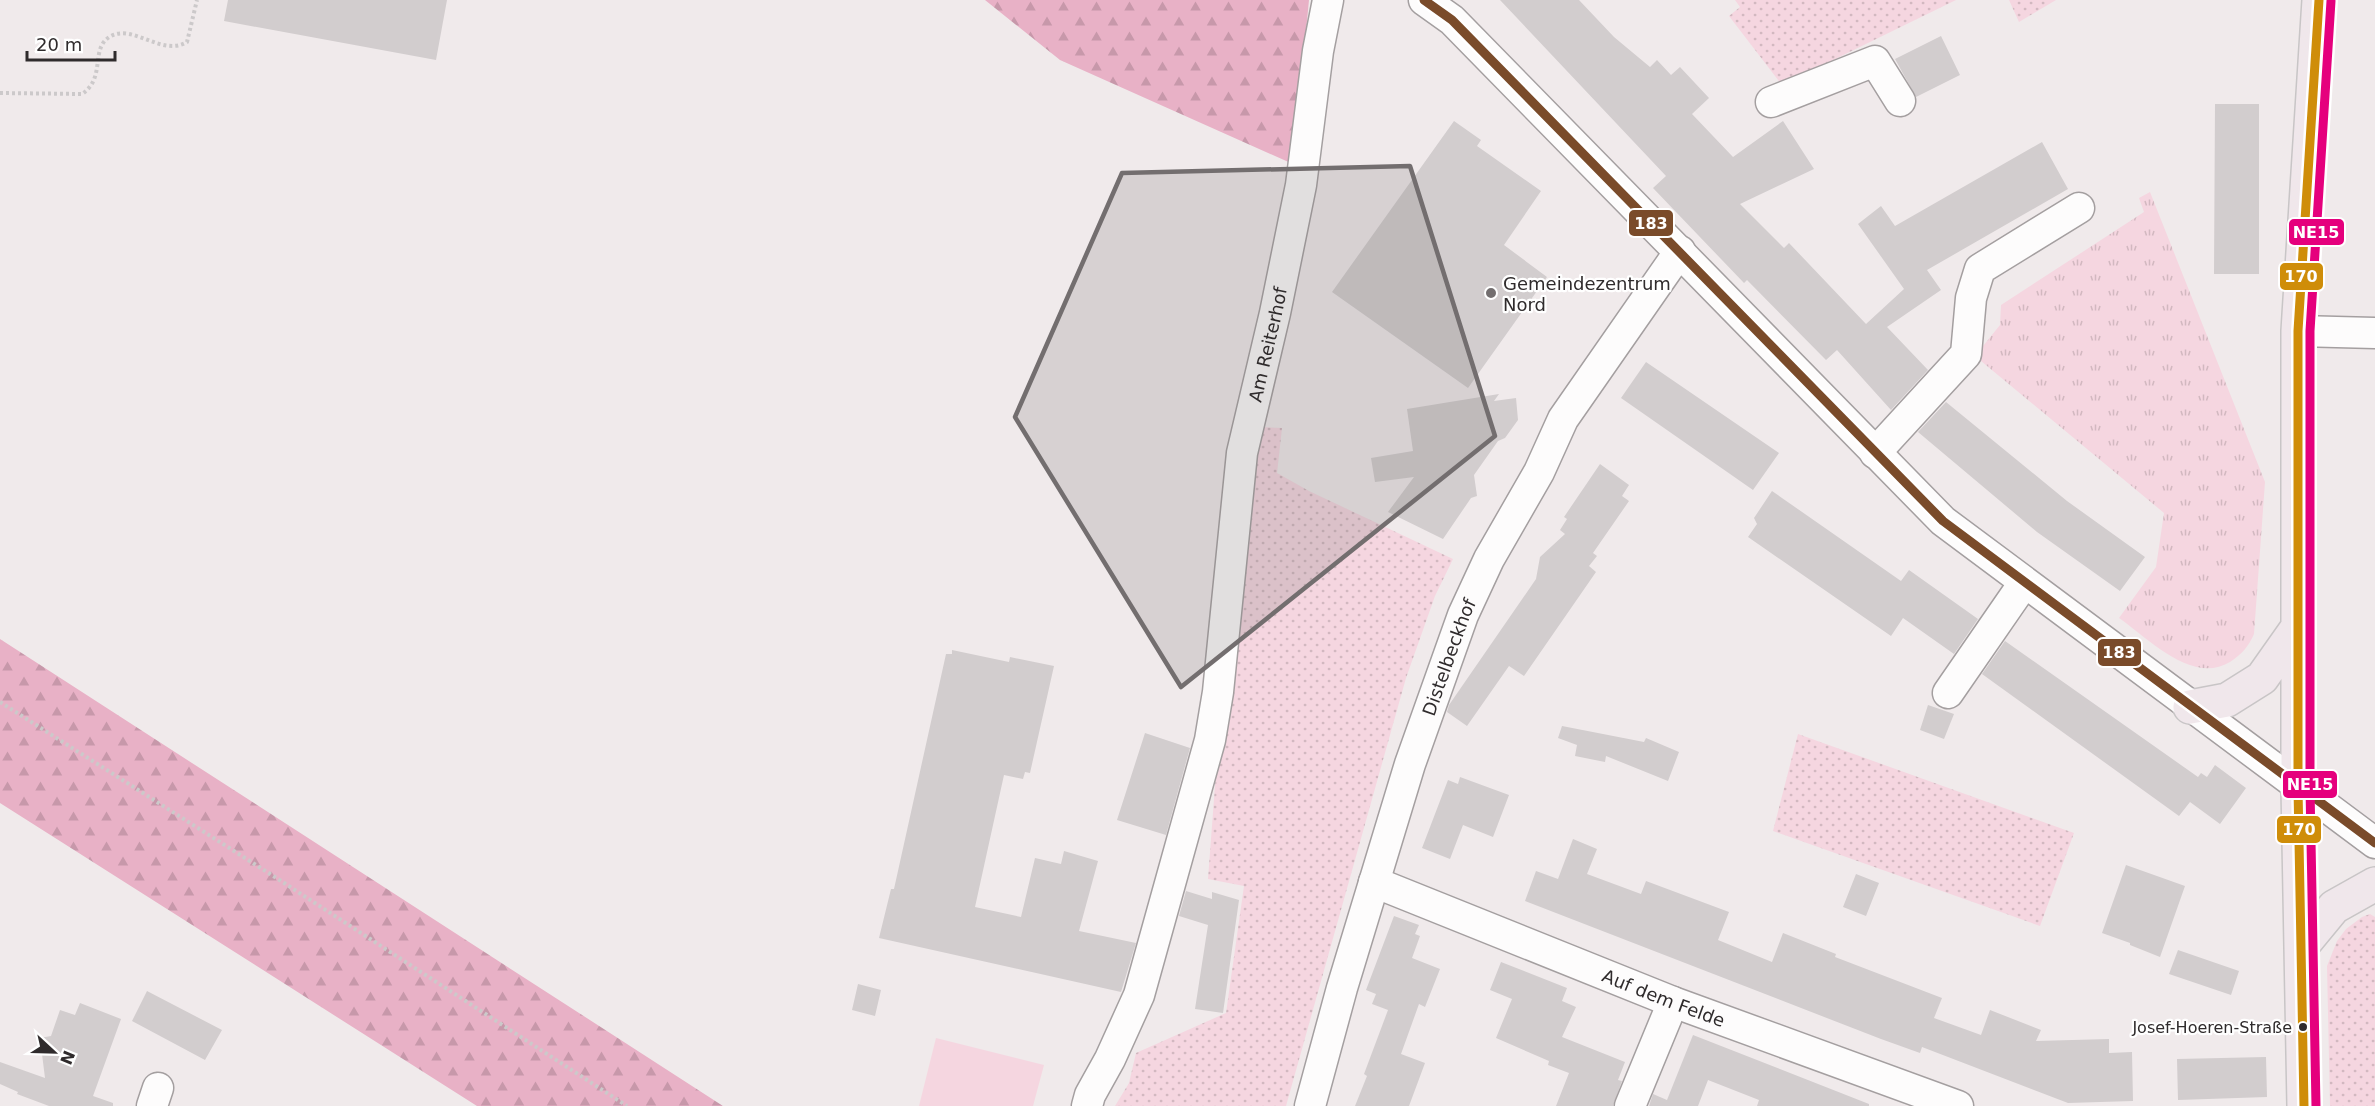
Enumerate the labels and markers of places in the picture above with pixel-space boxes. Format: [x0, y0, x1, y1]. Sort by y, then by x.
place label: Gemeindezentrum Nord [1503, 273, 1671, 315]
marker: Gemeindezentrum Nord [1484, 286, 1498, 300]
place label: Josef-Hoeren-Straße [2131, 1018, 2292, 1037]
marker: Josef-Hoeren-Straße [2297, 1021, 2309, 1033]

